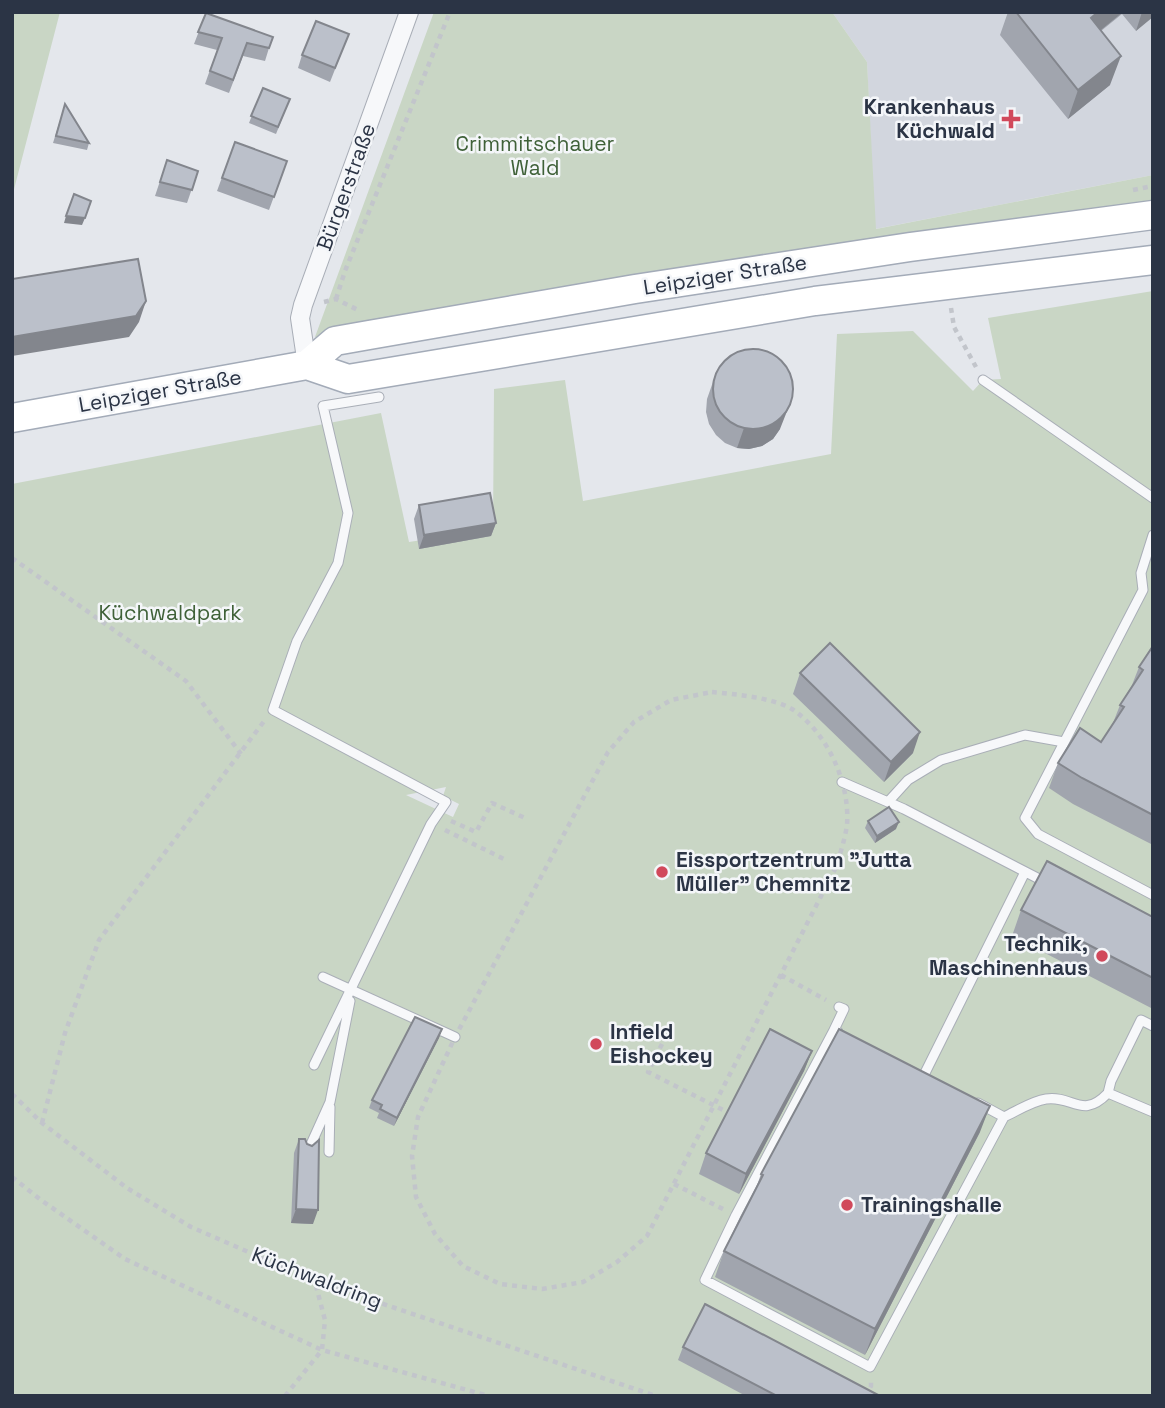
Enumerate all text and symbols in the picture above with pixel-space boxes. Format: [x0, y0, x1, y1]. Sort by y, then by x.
place label: Krankenhaus Küchwald [864, 93, 995, 144]
marker: Krankenhaus Küchwald [1001, 109, 1021, 129]
street label: Bürgerstraße [310, 119, 381, 254]
park label: Crimmitschauer Wald [456, 130, 615, 181]
street label: Leipziger Straße [641, 248, 809, 301]
street label: Leipziger Straße [76, 363, 244, 418]
park label: Küchwaldpark [99, 599, 241, 626]
place label: Eissportzentrum "Jutta Müller" Chemnitz [676, 846, 912, 897]
marker: Eissportzentrum "Jutta Müller" Chemnitz [654, 864, 670, 880]
place label: Technik, Maschinenhaus [929, 930, 1088, 981]
marker: Technik, Maschinenhaus [1094, 948, 1110, 964]
place label: Infield Eishockey [610, 1018, 713, 1069]
marker: Infield Eishockey [588, 1036, 604, 1052]
place label: Trainingshalle [861, 1191, 1002, 1218]
marker: Trainingshalle [839, 1197, 855, 1213]
street label: Küchwaldring [248, 1240, 386, 1315]

